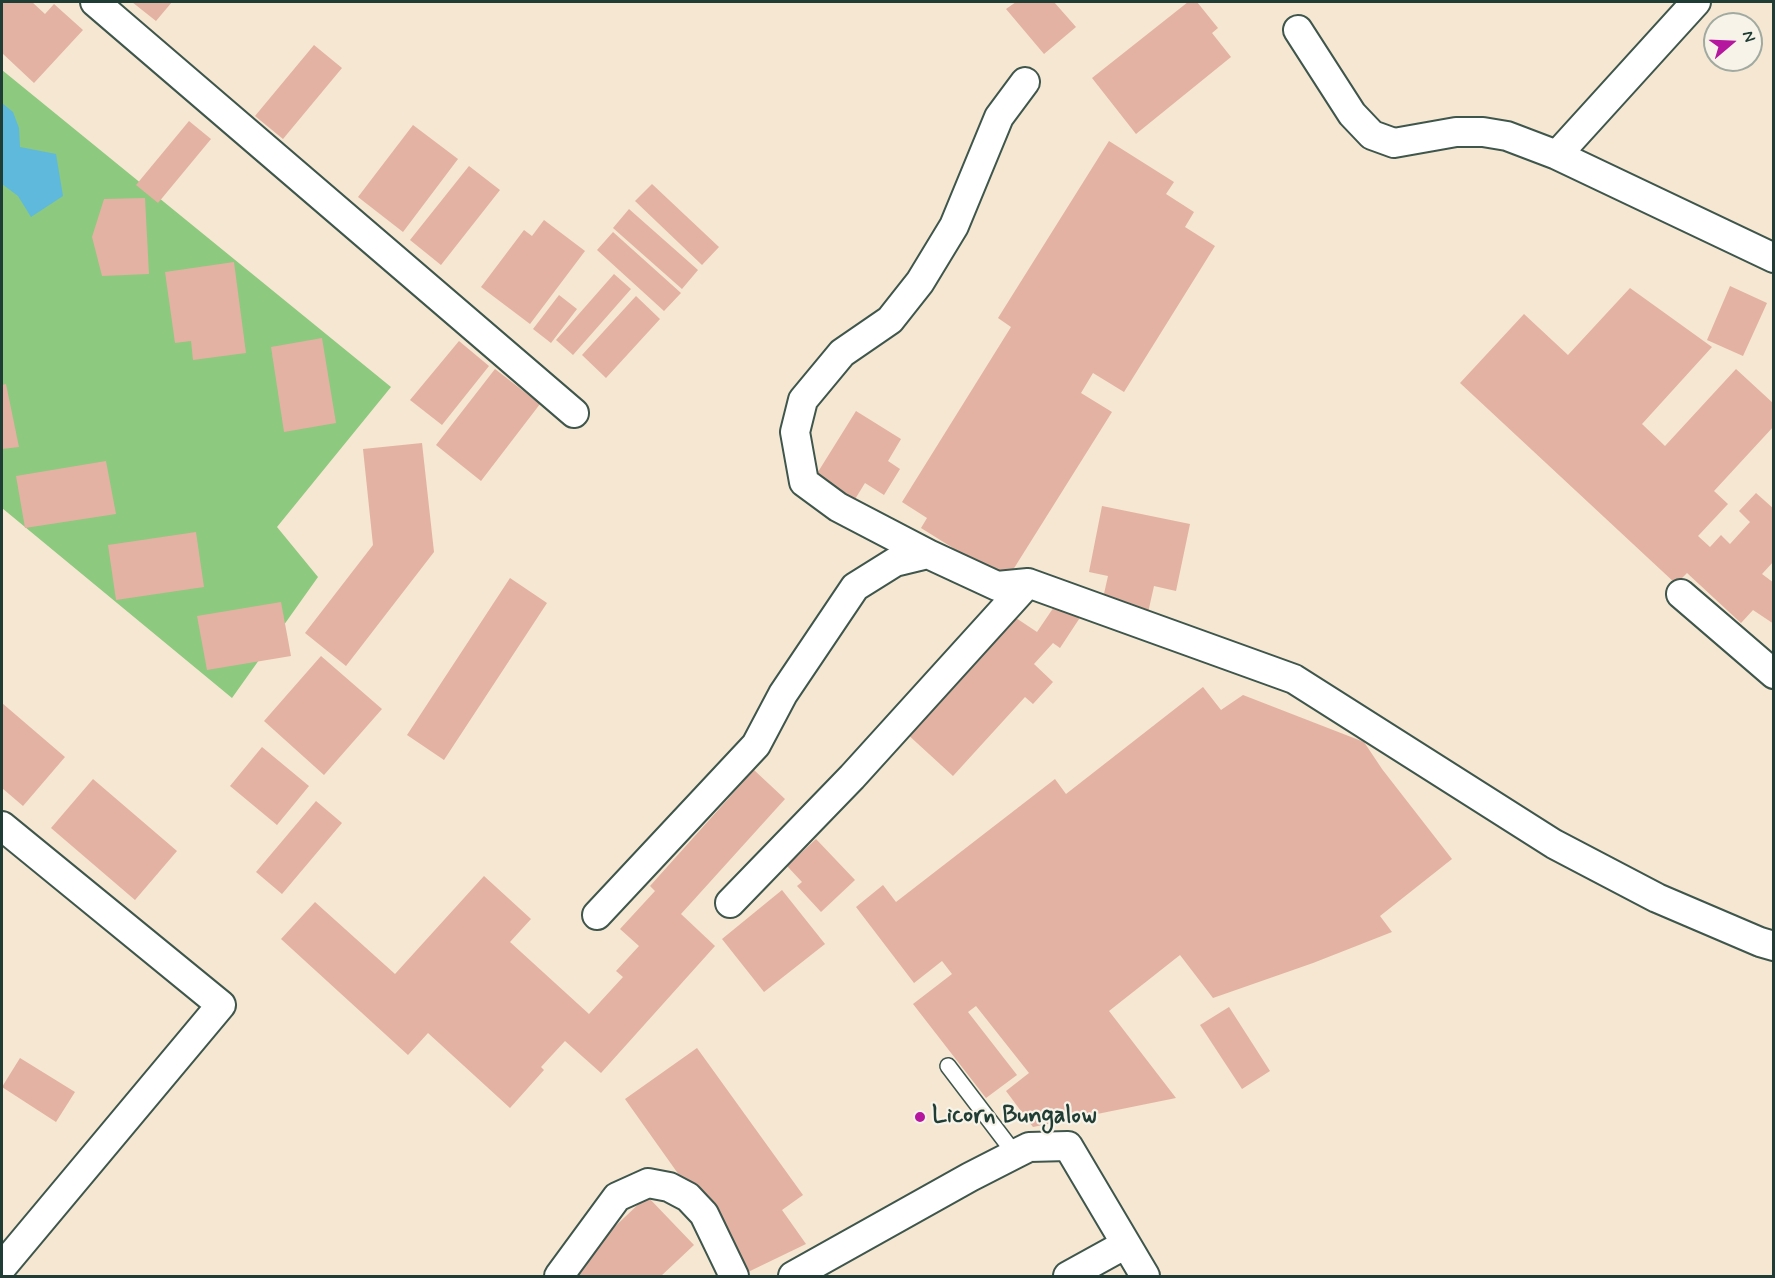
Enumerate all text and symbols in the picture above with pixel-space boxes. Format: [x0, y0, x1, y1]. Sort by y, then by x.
north arrow [1703, 12, 1763, 72]
text: N [1737, 28, 1760, 45]
place label: Licorn Bungalow [932, 1103, 1096, 1131]
marker: Licorn Bungalow [913, 1110, 927, 1124]

